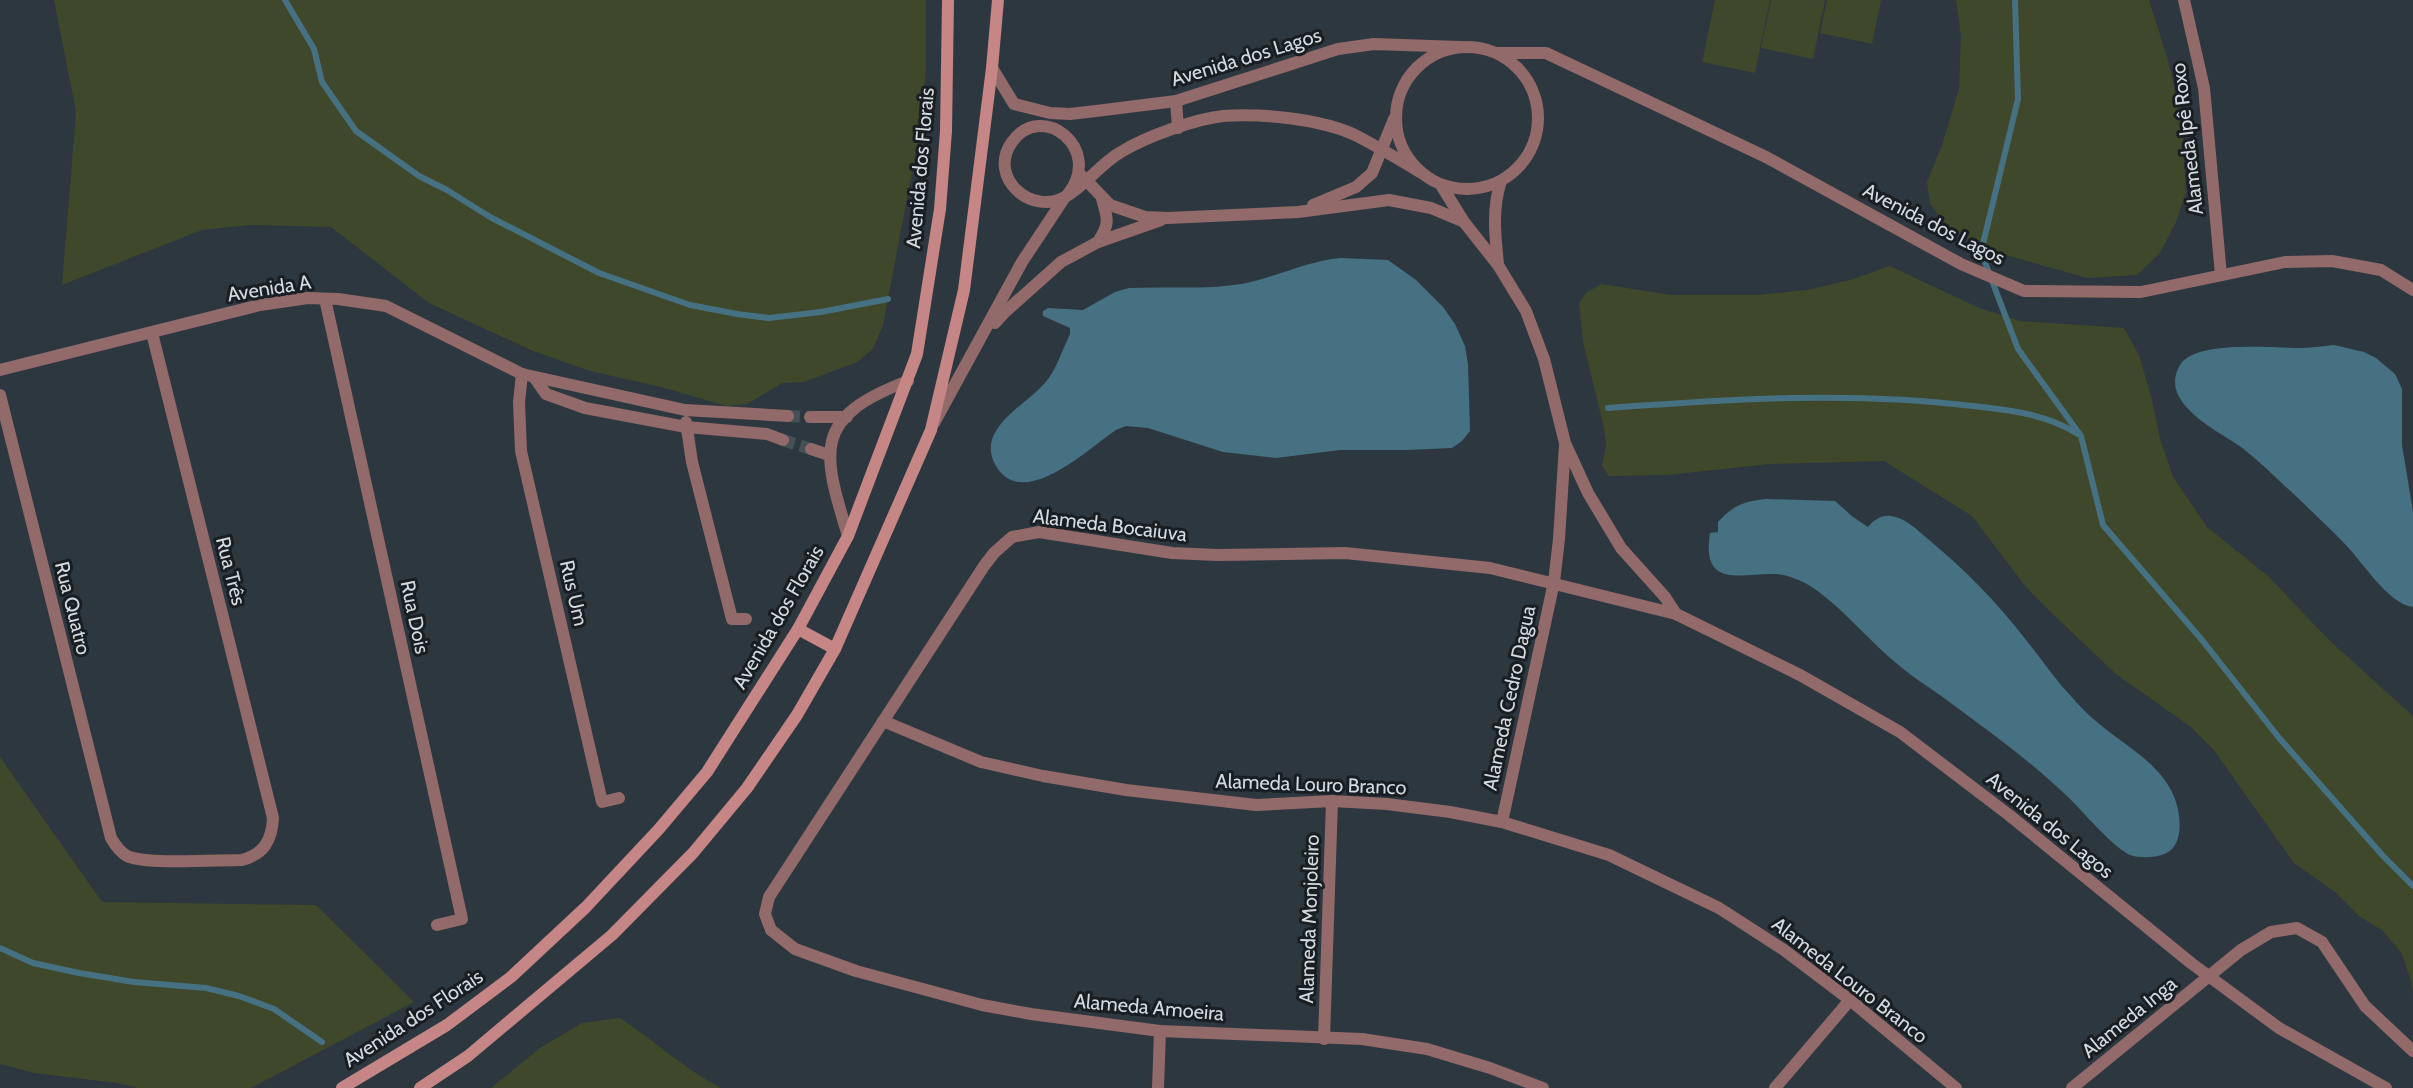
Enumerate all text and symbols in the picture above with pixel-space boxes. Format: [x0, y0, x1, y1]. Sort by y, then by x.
street label: Avenida dos Lagos [1168, 23, 1324, 91]
street label: Alameda Ipê Roxo [2166, 62, 2208, 216]
street label: Avenida dos Florais [901, 87, 939, 249]
street label: Avenida dos Lagos [1859, 178, 2009, 270]
street label: Avenida A [225, 269, 313, 306]
street label: Alameda Bocaiuva [1032, 504, 1189, 546]
street label: Rua Três [211, 534, 251, 608]
street label: Avenida dos Florais [727, 541, 829, 693]
street label: Rus Um [555, 558, 593, 628]
street label: Rua Quatro [50, 559, 96, 657]
street label: Rua Dois [396, 578, 434, 656]
street label: Alameda Cedro Dagua [1478, 603, 1540, 793]
street label: Avenida dos Lagos [1982, 767, 2118, 883]
street label: Alameda Louro Branco [1215, 769, 1407, 799]
street label: Alameda Monjoleiro [1294, 834, 1324, 1004]
street label: Alameda Louro Branco [1767, 912, 1933, 1048]
street label: Avenida dos Florais [339, 964, 487, 1072]
street label: Alameda Inga [2077, 971, 2182, 1063]
street label: Alameda Amoeira [1073, 988, 1225, 1026]

